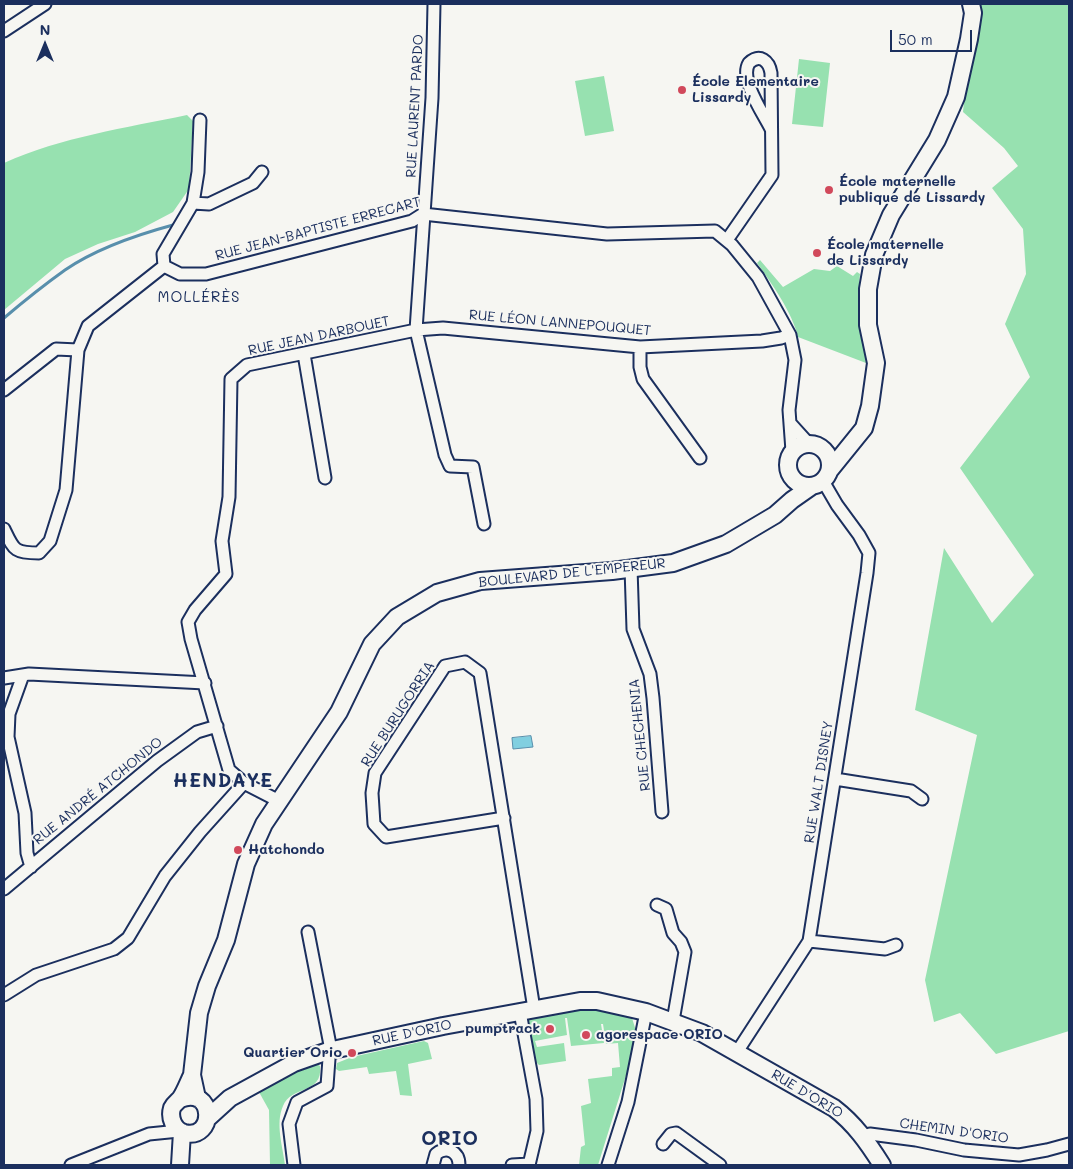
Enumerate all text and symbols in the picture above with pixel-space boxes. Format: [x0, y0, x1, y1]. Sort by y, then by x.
north arrow [20, 20, 70, 70]
text: N [40, 20, 50, 39]
scale bar [893, 20, 976, 52]
text: 50 m [898, 29, 933, 49]
street label: RUE LAURENT PARDO [403, 34, 427, 178]
place label: École Elementaire Lissardy [692, 74, 819, 106]
marker: École Elementaire Lissardy [676, 84, 688, 96]
place label: École maternelle publique de Lissardy [839, 174, 985, 206]
marker: École maternelle publique de Lissardy [823, 184, 835, 196]
street label: RUE JEAN-BAPTISTE ERRECART [213, 193, 423, 265]
place label: École maternelle de Lissardy [827, 237, 944, 270]
marker: École maternelle de Lissardy [811, 247, 823, 259]
district label: MOLLÉRÈS [157, 288, 241, 306]
street label: RUE LÉON LANNEPOUQUET [468, 307, 652, 339]
street label: RUE JEAN DARBOUET [247, 313, 391, 359]
street label: BOULEVARD DE L'EMPEREUR [478, 555, 666, 591]
street label: RUE BURUGORRIA [358, 658, 438, 770]
street label: RUE CHECHENIA [626, 678, 654, 792]
street label: RUE WALT DISNEY [801, 720, 837, 844]
street label: RUE ANDRÉ ATCHONDO [30, 734, 166, 848]
district label: HENDAYE [172, 770, 274, 792]
place label: Hatchondo [248, 842, 324, 858]
marker: Hatchondo [232, 844, 244, 856]
street label: RUE D'ORIO [371, 1016, 453, 1050]
place label: pumptrack [465, 1021, 540, 1037]
marker: pumptrack [544, 1023, 556, 1035]
place label: agorespace ORIO [596, 1027, 723, 1043]
marker: agorespace ORIO [580, 1029, 592, 1041]
place label: Quartier Orio [243, 1045, 342, 1061]
marker: Quartier Orio [346, 1047, 358, 1059]
street label: RUE D'ORIO [768, 1066, 846, 1122]
street label: CHEMIN D'ORIO [898, 1115, 1010, 1147]
district label: ORIO [421, 1128, 479, 1150]

